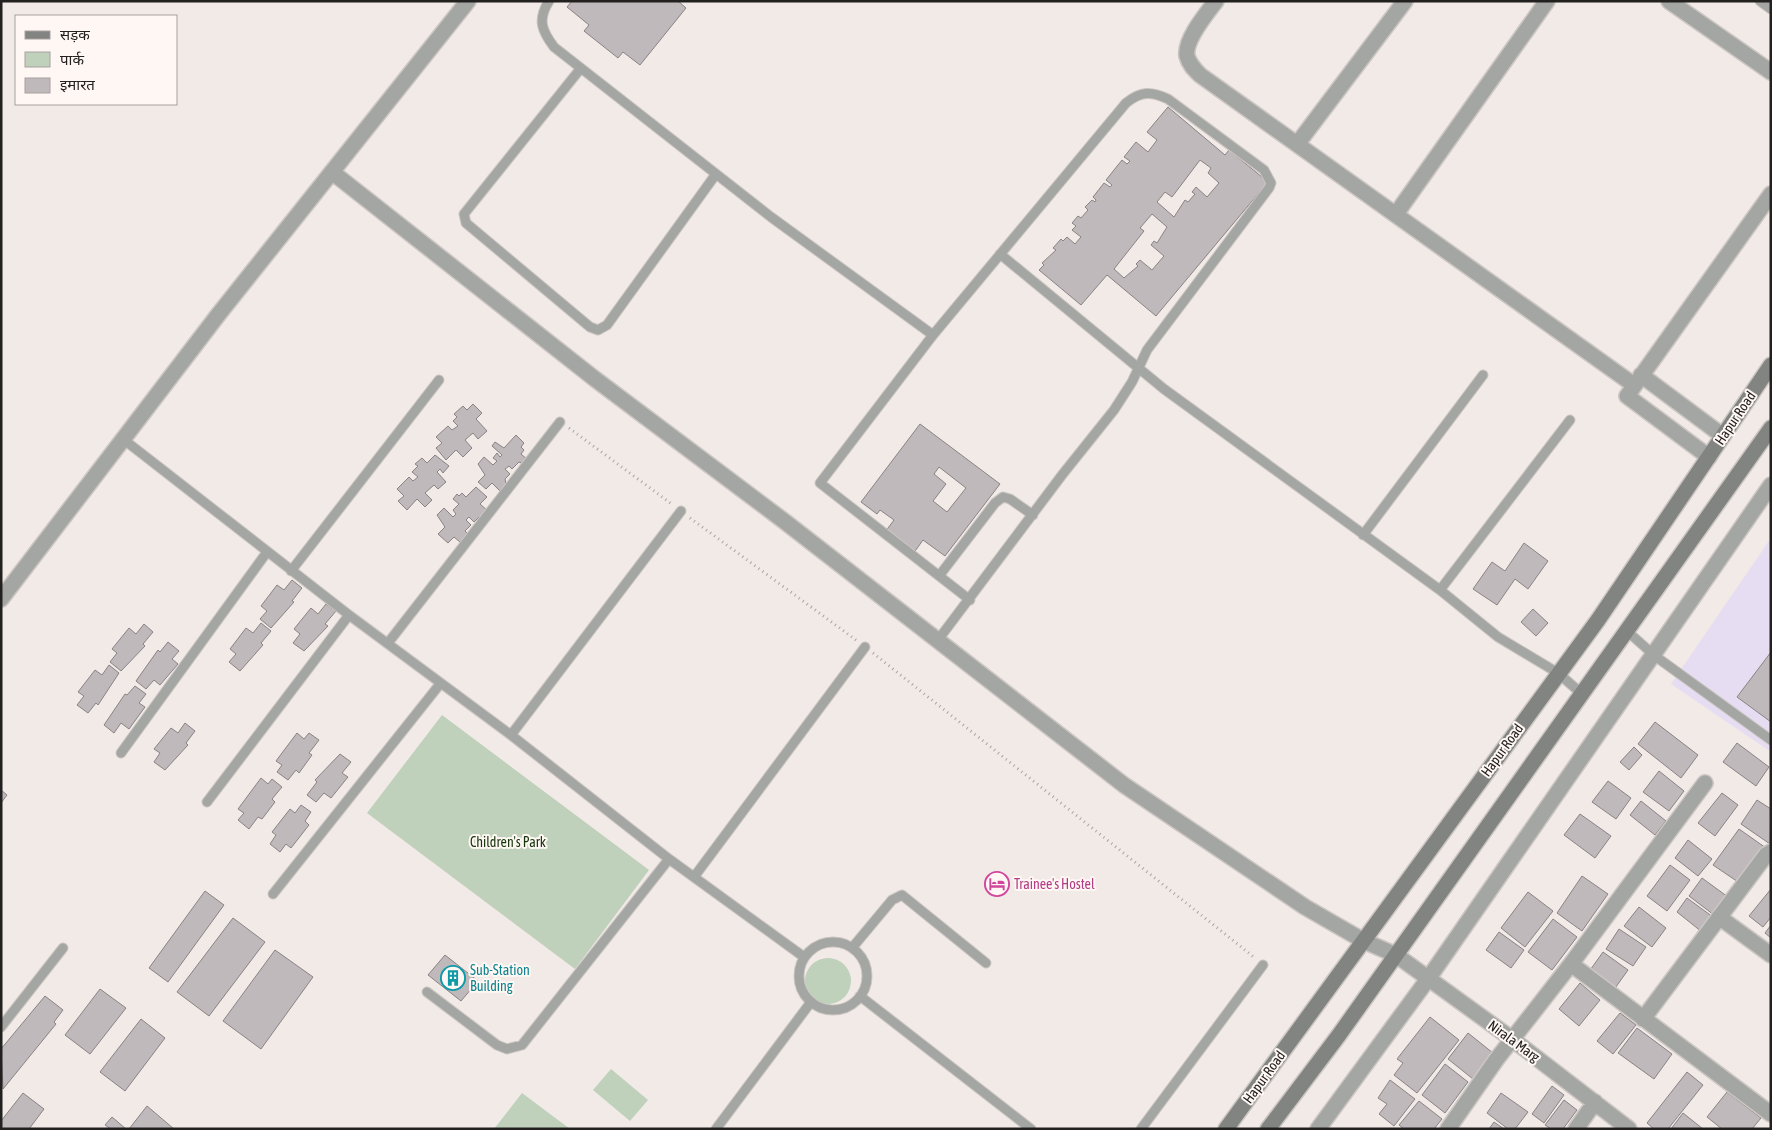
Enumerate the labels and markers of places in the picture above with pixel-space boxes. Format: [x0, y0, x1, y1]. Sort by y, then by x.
hotel icon: Trainee's Hostel [984, 871, 1010, 897]
place label: Trainee's Hostel [1014, 876, 1095, 892]
place label: Sub-Station Building [470, 962, 530, 994]
building icon: Sub-Station Building [440, 965, 466, 991]

